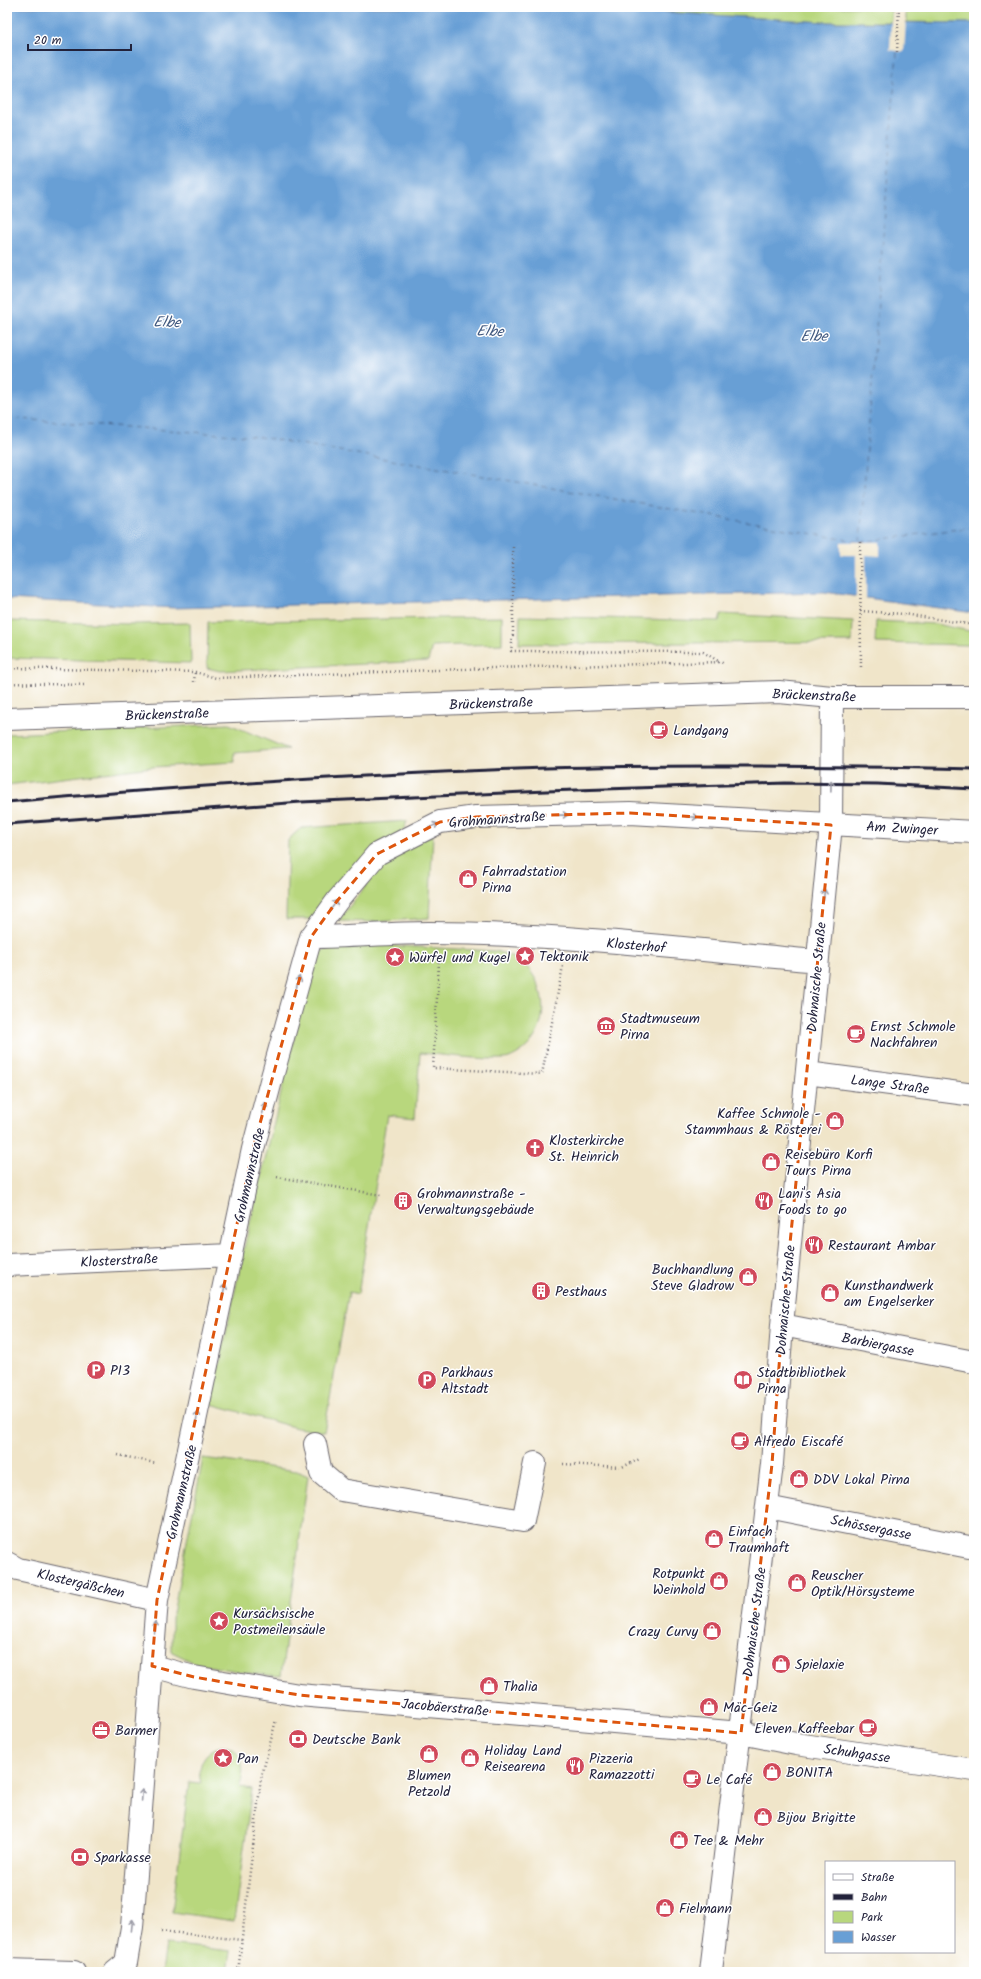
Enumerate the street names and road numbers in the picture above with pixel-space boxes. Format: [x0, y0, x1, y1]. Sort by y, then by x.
street label: Brückenstraße [772, 684, 857, 708]
street label: Brückenstraße [449, 692, 534, 716]
street label: Brückenstraße [125, 703, 210, 727]
street label: Grohmannstraße [448, 806, 547, 834]
street label: Am Zwinger [866, 816, 940, 842]
street label: Dohnaische Straße [801, 920, 833, 1033]
street label: Klosterhof [605, 932, 668, 960]
street label: Lange Straße [849, 1069, 931, 1101]
street label: Grohmannstraße [228, 1125, 272, 1225]
street label: Dohnaische Straße [770, 1243, 802, 1356]
street label: Klosterstraße [80, 1248, 159, 1274]
street label: Barbiergasse [840, 1327, 917, 1363]
street label: Grohmannstraße [160, 1442, 204, 1542]
street label: Schössergasse [829, 1509, 914, 1547]
street label: Klostergäßchen [35, 1563, 127, 1605]
street label: Dohnaische Straße [737, 1565, 773, 1678]
street label: Jacobäerstraße [400, 1693, 490, 1723]
street label: Schuhgasse [822, 1738, 892, 1770]

